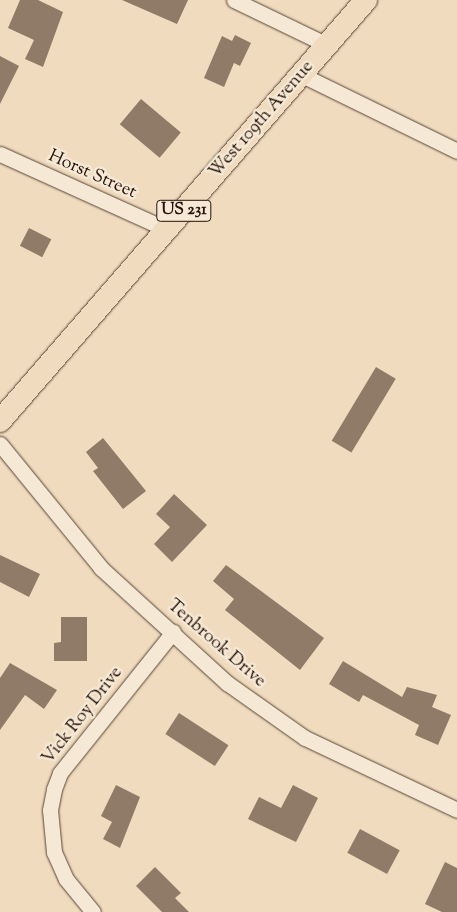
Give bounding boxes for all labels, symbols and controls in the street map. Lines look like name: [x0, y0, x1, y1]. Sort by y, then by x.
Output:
street label: West 109th Avenue: [205, 57, 319, 183]
street label: Horst Street: [44, 146, 140, 204]
road number: US 231: [155, 198, 213, 225]
street label: Tenbrook Drive: [162, 595, 270, 693]
street label: Vick Roy Drive: [38, 663, 128, 769]

